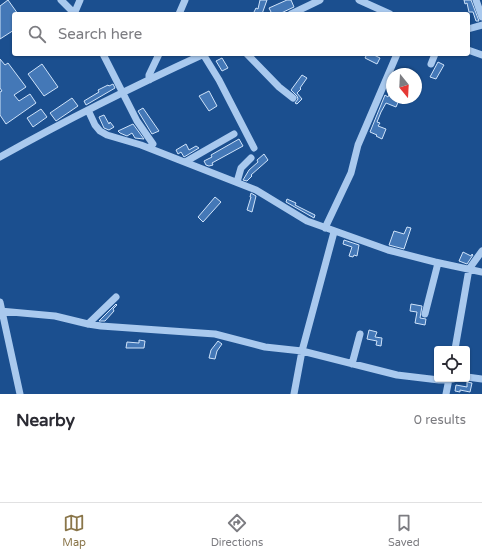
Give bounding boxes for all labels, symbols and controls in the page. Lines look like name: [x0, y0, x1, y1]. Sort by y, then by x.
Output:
search box: [12, 12, 470, 56]
icon: search: [26, 23, 48, 45]
text: Search here: [58, 25, 142, 43]
north arrow: [386, 68, 422, 104]
map controls: [434, 346, 470, 382]
button: locate: [434, 346, 470, 382]
text: Nearby: [16, 410, 75, 431]
text: 0 results: [414, 412, 466, 428]
tab: Map: [62, 512, 86, 549]
tab: Directions: [211, 512, 263, 549]
tab: Saved: [388, 512, 420, 549]

